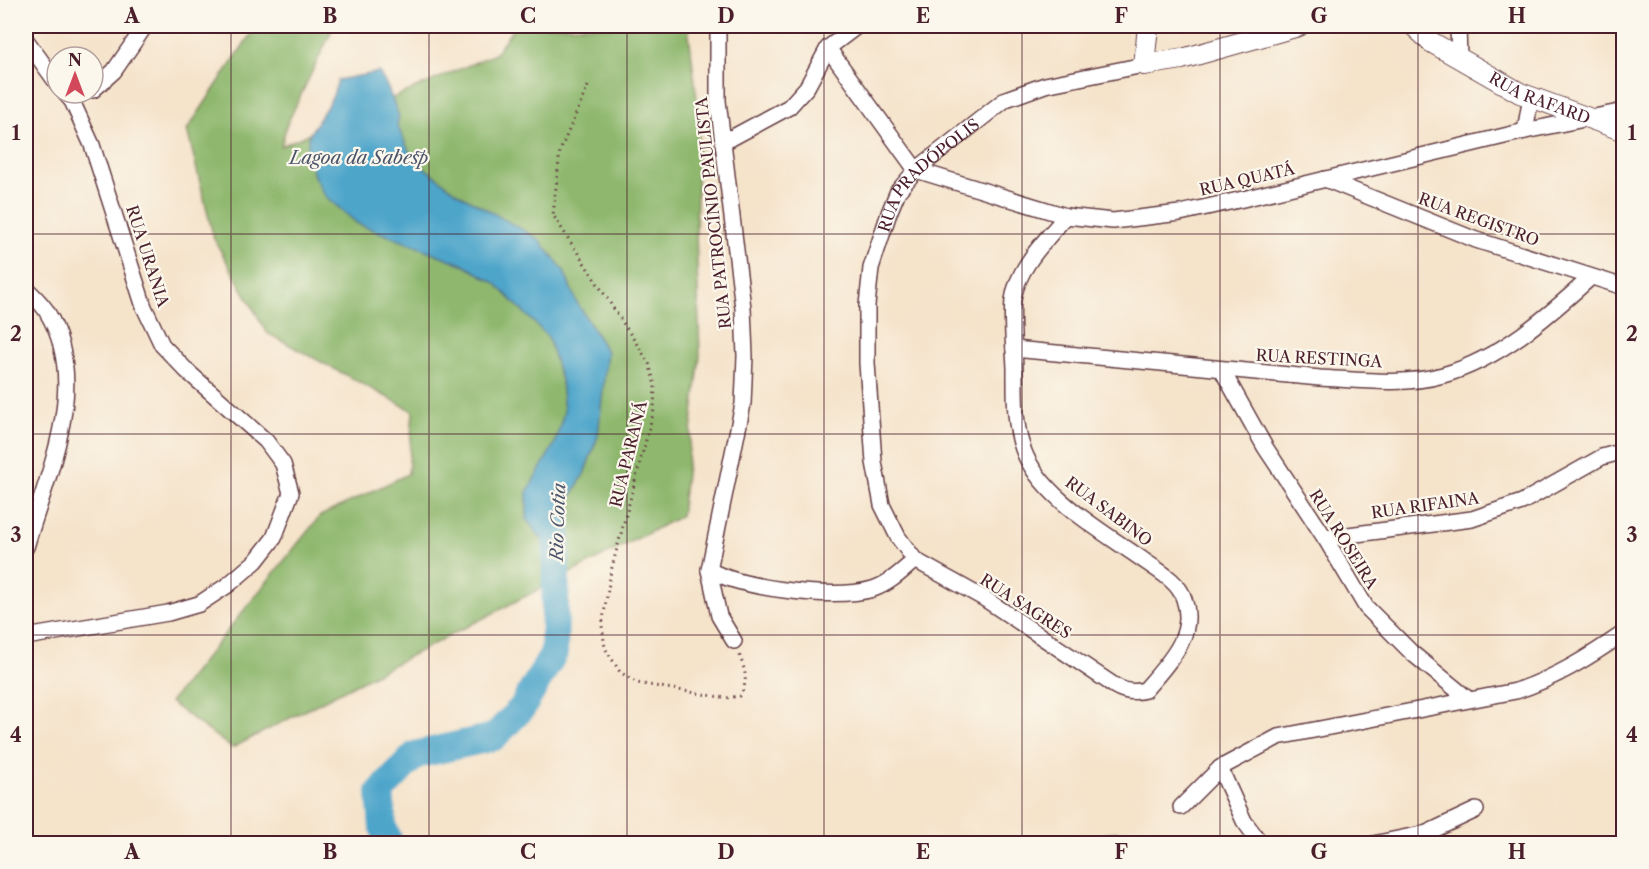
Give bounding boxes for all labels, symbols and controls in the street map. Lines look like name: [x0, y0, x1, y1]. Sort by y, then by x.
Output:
text: A: [123, 4, 140, 28]
text: B: [323, 4, 338, 28]
text: C: [520, 4, 536, 28]
text: D: [717, 4, 735, 28]
text: E: [916, 4, 930, 28]
text: F: [1114, 4, 1128, 28]
text: G: [1311, 4, 1328, 28]
text: H: [1508, 4, 1526, 28]
north arrow: [45, 45, 105, 105]
text: N: [68, 50, 82, 70]
street label: RUA RAFARD: [1485, 67, 1593, 128]
street label: RUA PATROCÍNIO PAULISTA: [691, 95, 735, 330]
street label: RUA PRADÓPOLIS: [873, 114, 983, 235]
text: 1: [12, 121, 21, 145]
text: 1: [1628, 121, 1637, 145]
water label: Lagoa da Sabesp: [288, 147, 428, 169]
street label: RUA QUATÁ: [1197, 158, 1298, 200]
street label: RUA REGISTRO: [1416, 188, 1542, 250]
street label: RUA URANIA: [122, 203, 174, 310]
text: 2: [10, 322, 22, 346]
text: 2: [1626, 322, 1638, 346]
street label: RUA RESTINGA: [1255, 345, 1384, 371]
street label: RUA PARANÁ: [605, 398, 651, 509]
street label: RUA SABINO: [1062, 472, 1156, 550]
water label: Rio Cotia: [546, 482, 570, 563]
street label: RUA ROSEIRA: [1305, 485, 1383, 594]
street label: RUA RIFAINA: [1370, 487, 1481, 522]
text: 3: [10, 523, 22, 547]
text: 3: [1626, 523, 1638, 547]
street label: RUA SAGRES: [977, 569, 1075, 643]
text: 4: [10, 723, 22, 747]
text: 4: [1626, 723, 1638, 747]
text: A: [123, 840, 140, 864]
text: B: [323, 840, 338, 864]
text: C: [520, 840, 536, 864]
text: D: [717, 840, 735, 864]
text: E: [916, 840, 930, 864]
text: F: [1114, 840, 1128, 864]
text: G: [1311, 840, 1328, 864]
text: H: [1508, 840, 1526, 864]

